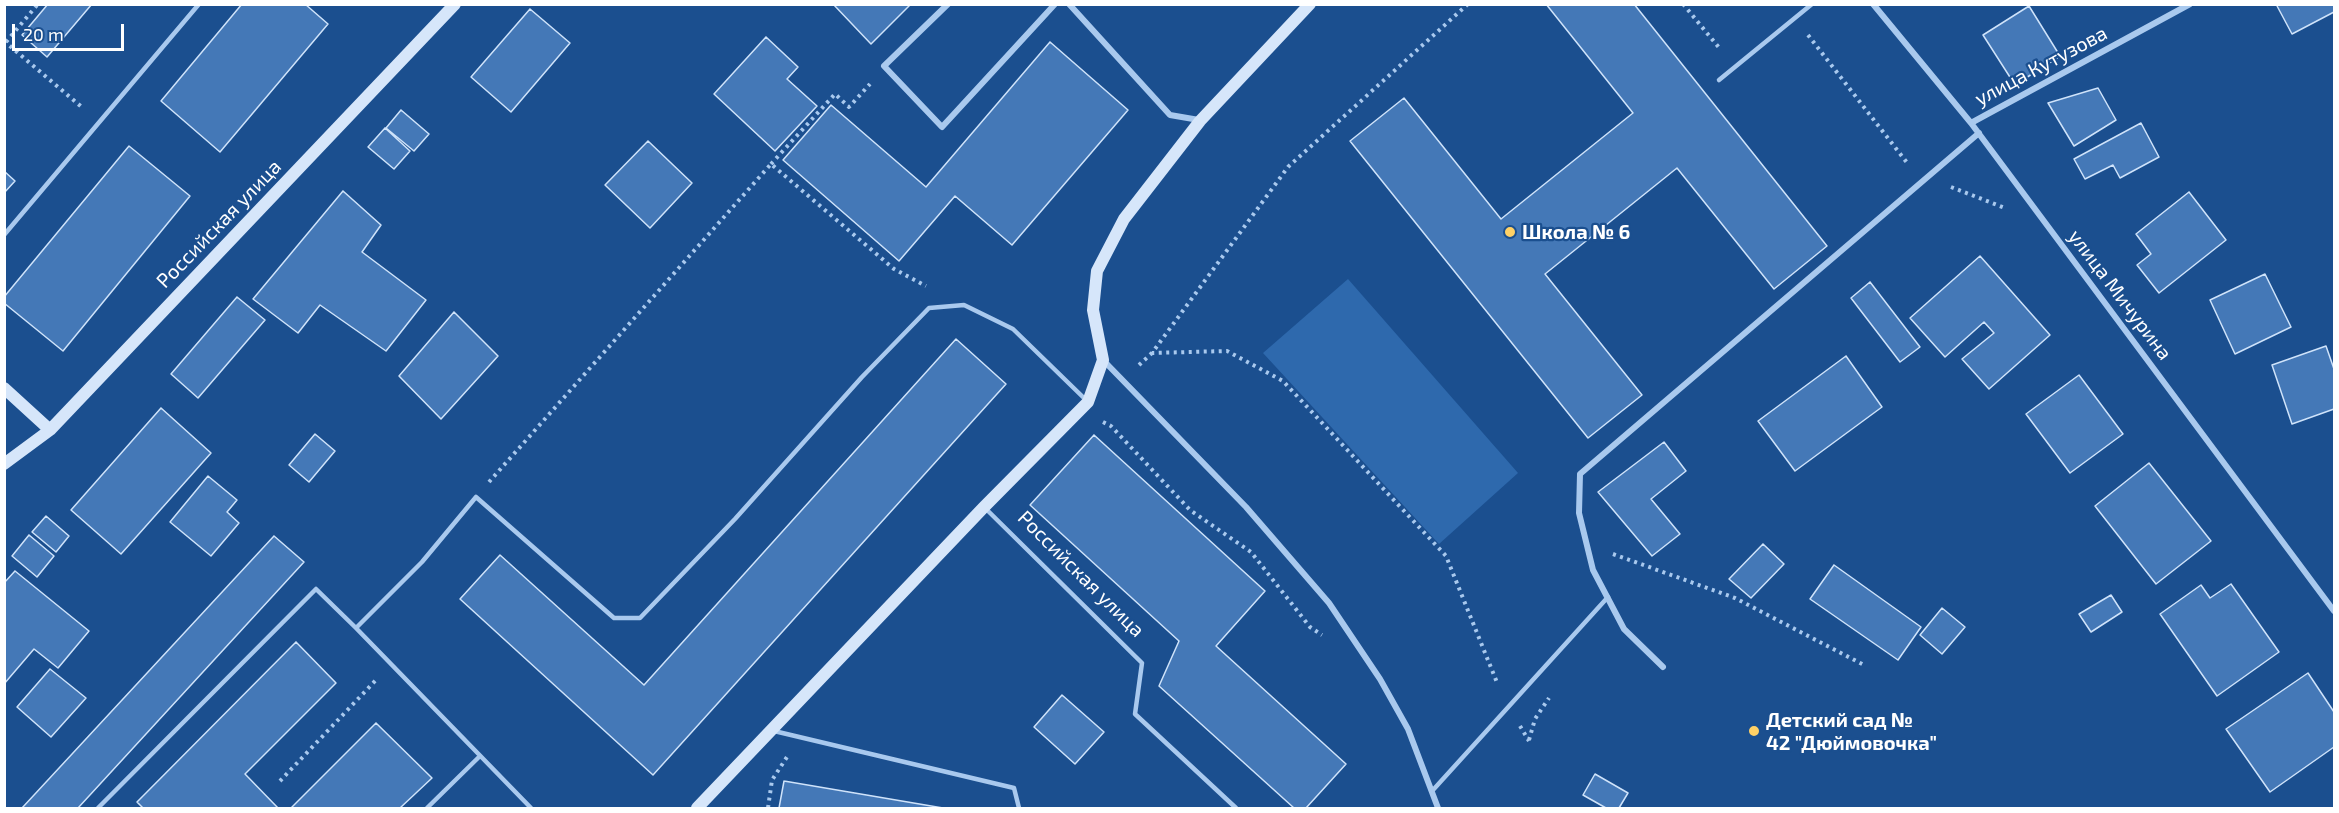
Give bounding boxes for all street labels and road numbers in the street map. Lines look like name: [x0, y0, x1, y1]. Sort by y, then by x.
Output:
street label: улица Кутузова: [1971, 21, 2111, 111]
street label: Российская улица: [152, 155, 286, 293]
street label: улица Мичурина: [2063, 225, 2177, 365]
street label: Российская улица: [1013, 506, 1149, 642]

